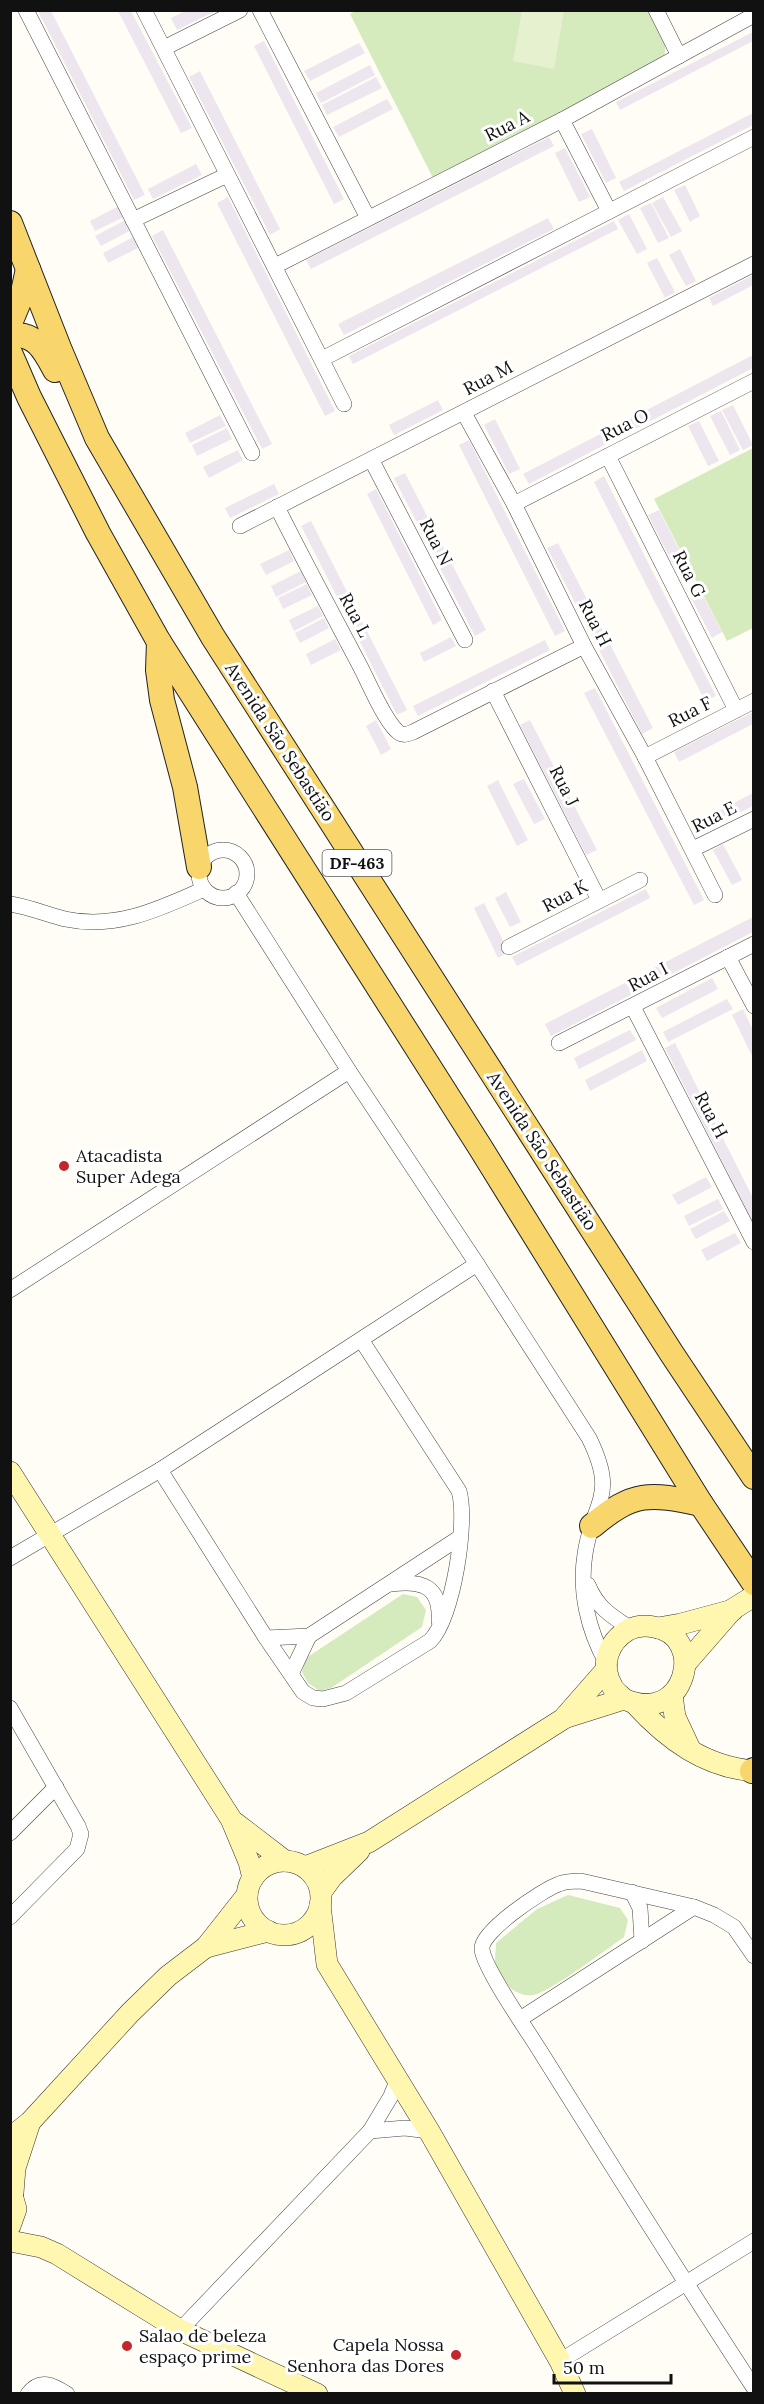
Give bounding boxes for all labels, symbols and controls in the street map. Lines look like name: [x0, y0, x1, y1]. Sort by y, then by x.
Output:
street label: Rua A: [480, 104, 534, 147]
street label: Rua M: [459, 355, 516, 400]
street label: Rua O: [597, 403, 652, 446]
street label: Rua N: [415, 514, 458, 569]
street label: Rua G: [668, 546, 711, 601]
street label: Rua L: [334, 589, 377, 641]
street label: Rua H: [574, 595, 617, 650]
street label: Avenida São Sebastião: [220, 657, 340, 826]
street label: Rua F: [664, 691, 716, 732]
street label: Rua J: [544, 761, 585, 810]
street label: Rua E: [687, 796, 740, 838]
road number: DF-463: [322, 850, 392, 876]
street label: Rua K: [538, 874, 592, 917]
street label: Rua I: [624, 957, 672, 997]
street label: Avenida São Sebastião: [482, 1066, 602, 1235]
street label: Rua H: [690, 1087, 733, 1142]
place label: Atacadista Super Adega: [75, 1144, 181, 1188]
marker: Atacadista Super Adega: [57, 1159, 71, 1173]
place label: Salao de beleza espaço prime: [139, 2324, 267, 2368]
place label: Capela Nossa Senhora das Dores: [287, 2333, 444, 2377]
marker: Salao de beleza espaço prime: [120, 2339, 134, 2353]
scale bar: [554, 2347, 671, 2385]
marker: Capela Nossa Senhora das Dores: [449, 2348, 463, 2362]
text: 50 m: [563, 2356, 605, 2379]

